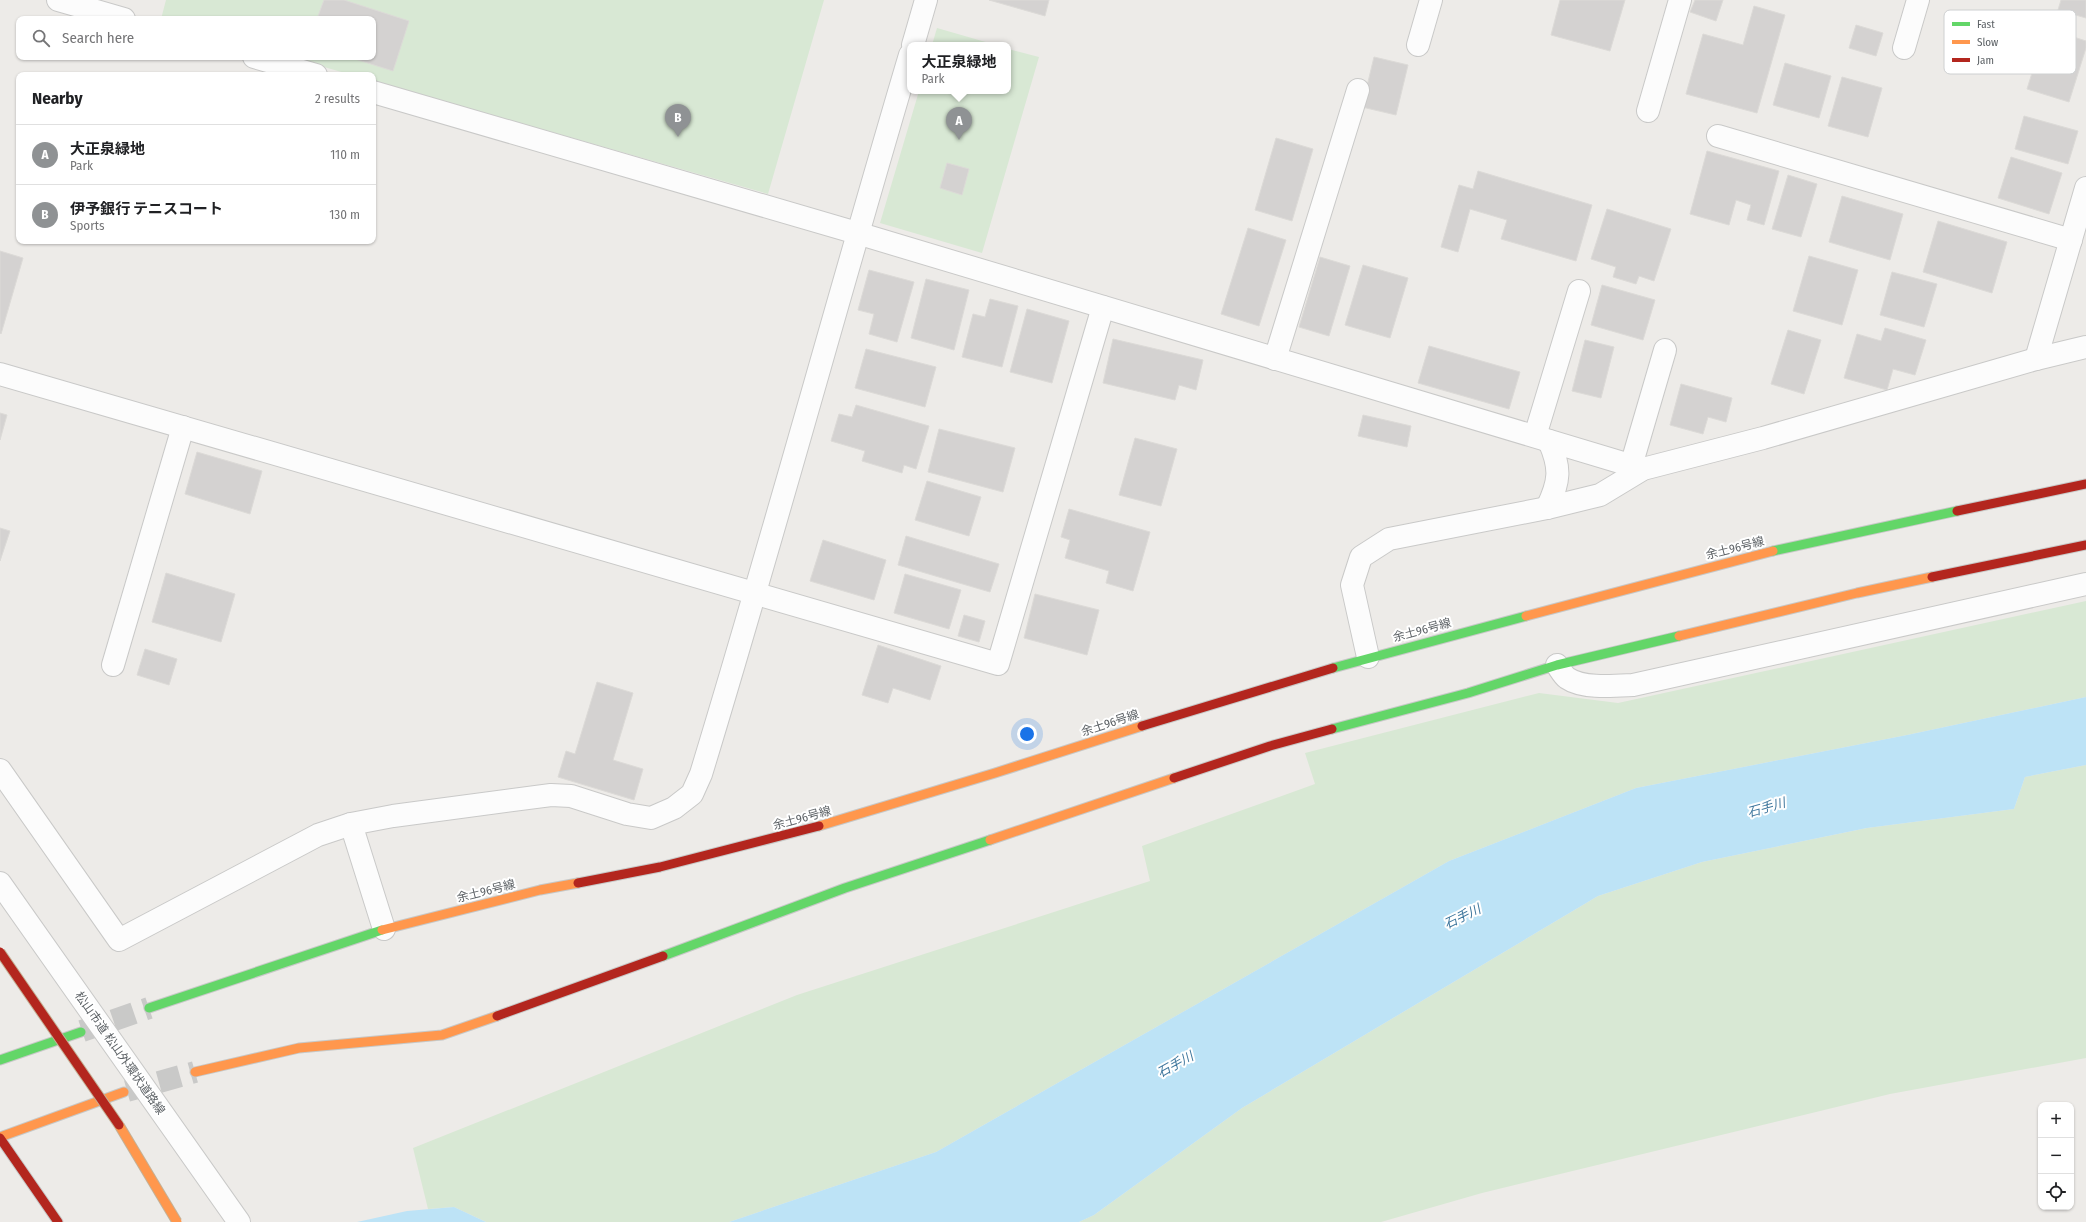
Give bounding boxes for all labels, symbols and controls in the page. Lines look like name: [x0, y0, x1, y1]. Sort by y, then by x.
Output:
legend: [1944, 10, 2076, 74]
search box: [16, 16, 376, 60]
text: Fast: [1977, 18, 1995, 31]
icon: search: [30, 27, 52, 49]
text: Search here: [62, 29, 134, 47]
text: Slow: [1977, 36, 1998, 49]
popup: [907, 42, 1011, 94]
text: 大正泉緑地: [921, 53, 997, 71]
text: Jam: [1977, 54, 1994, 67]
text: Park: [921, 71, 945, 86]
text: Nearby: [32, 88, 83, 109]
text: 2 results: [315, 91, 360, 106]
pin: B: [665, 104, 691, 137]
pin: A: [946, 107, 972, 140]
text: 大正泉緑地: [70, 140, 145, 158]
text: A: [41, 147, 49, 162]
text: 110 m: [330, 147, 360, 162]
text: Park: [70, 158, 93, 173]
text: 伊予銀行 テニスコート: [70, 200, 223, 218]
text: B: [41, 207, 49, 222]
text: 130 m: [329, 207, 360, 222]
text: Sports: [70, 218, 105, 233]
street label: 余土96号線: [1704, 534, 1766, 562]
street label: 余土96号線: [1391, 616, 1453, 644]
street label: 余土96号線: [1079, 707, 1141, 739]
your location: [1017, 724, 1037, 744]
water label: 石手川: [1745, 794, 1789, 820]
street label: 余土96号線: [771, 804, 833, 832]
street label: 余土96号線: [455, 877, 517, 905]
water label: 石手川: [1441, 900, 1485, 932]
street label: 松山市道 松山外環状道路線: [72, 989, 168, 1117]
water label: 石手川: [1155, 1047, 1198, 1080]
map controls: [2038, 1102, 2074, 1210]
button: +: [2038, 1102, 2074, 1138]
button: −: [2038, 1138, 2074, 1174]
button: locate: [2038, 1174, 2074, 1210]

